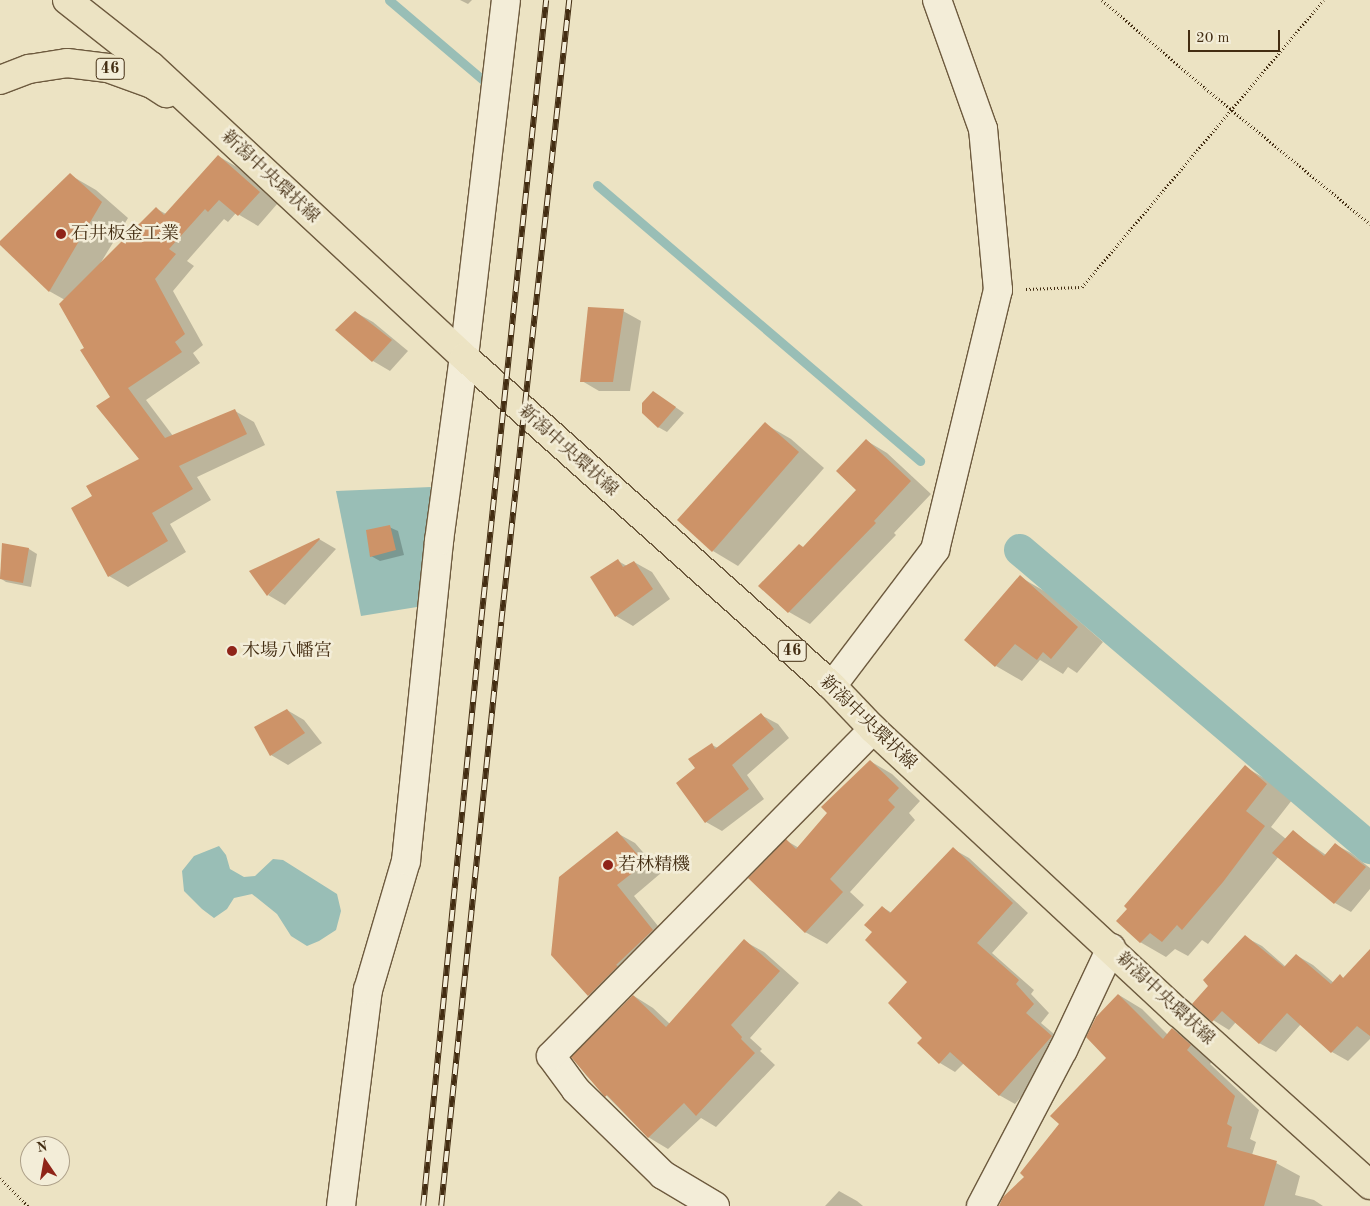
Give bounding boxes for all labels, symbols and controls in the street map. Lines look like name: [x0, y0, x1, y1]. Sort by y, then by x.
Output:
scale bar: [1190, 20, 1282, 52]
text: 20 m: [1196, 31, 1230, 46]
road number: 46: [95, 56, 125, 82]
street label: 新潟中央環状線: [217, 126, 323, 228]
place label: 石井板金工業: [71, 223, 179, 245]
marker: 石井板金工業: [55, 228, 67, 240]
street label: 新潟中央環状線: [514, 401, 622, 501]
road number: 46: [777, 637, 807, 664]
place label: 木場八幡宮: [242, 640, 332, 662]
marker: 木場八幡宮: [226, 645, 238, 657]
street label: 新潟中央環状線: [815, 671, 921, 775]
place label: 若林精機: [618, 854, 690, 876]
marker: 若林精機: [602, 859, 614, 871]
street label: 新潟中央環状線: [1112, 948, 1218, 1050]
north arrow: [20, 1136, 70, 1186]
text: N: [35, 1139, 49, 1155]

